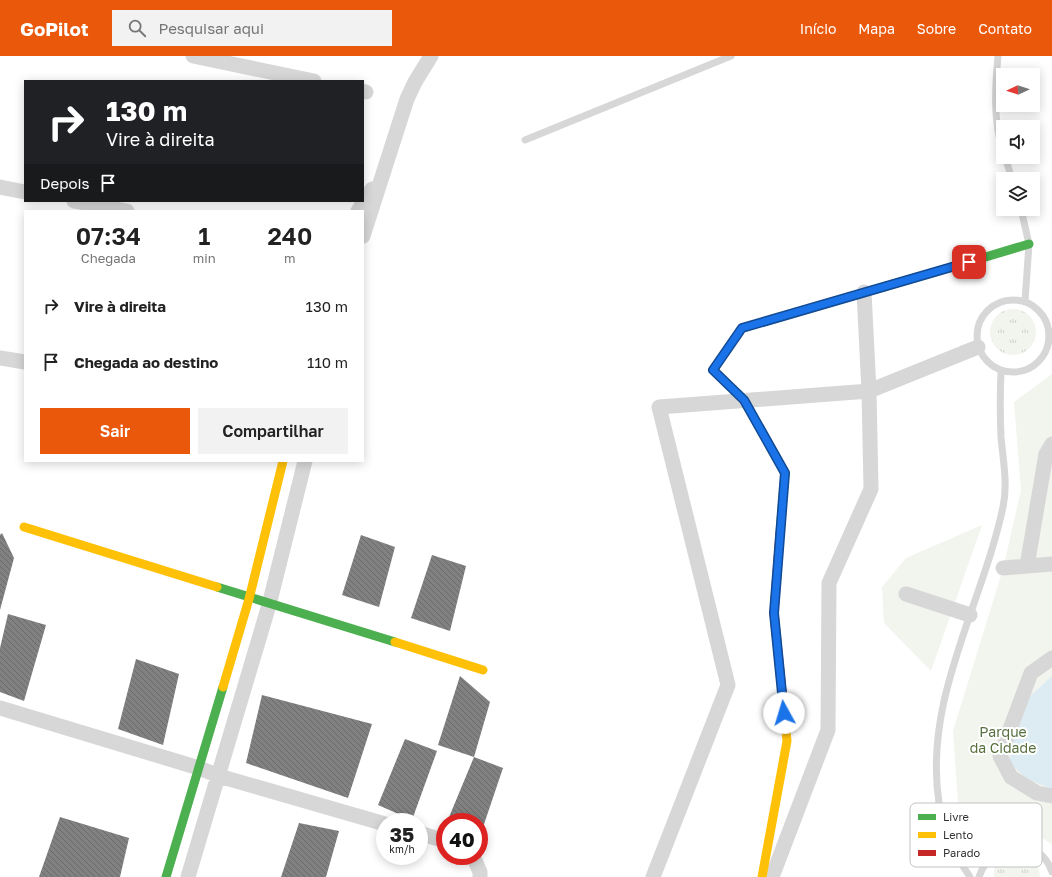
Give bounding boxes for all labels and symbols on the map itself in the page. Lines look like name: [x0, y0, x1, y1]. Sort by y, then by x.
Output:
north arrow: [996, 68, 1040, 112]
pin: [952, 245, 986, 279]
position arrow: [763, 692, 805, 734]
park label: Parque da Cidade: [970, 723, 1036, 756]
legend: [910, 803, 1042, 867]
text: Livre: [943, 810, 969, 823]
speed limit sign: 40: [436, 813, 488, 865]
text: Lento: [943, 828, 974, 841]
text: Parado: [943, 846, 980, 859]

